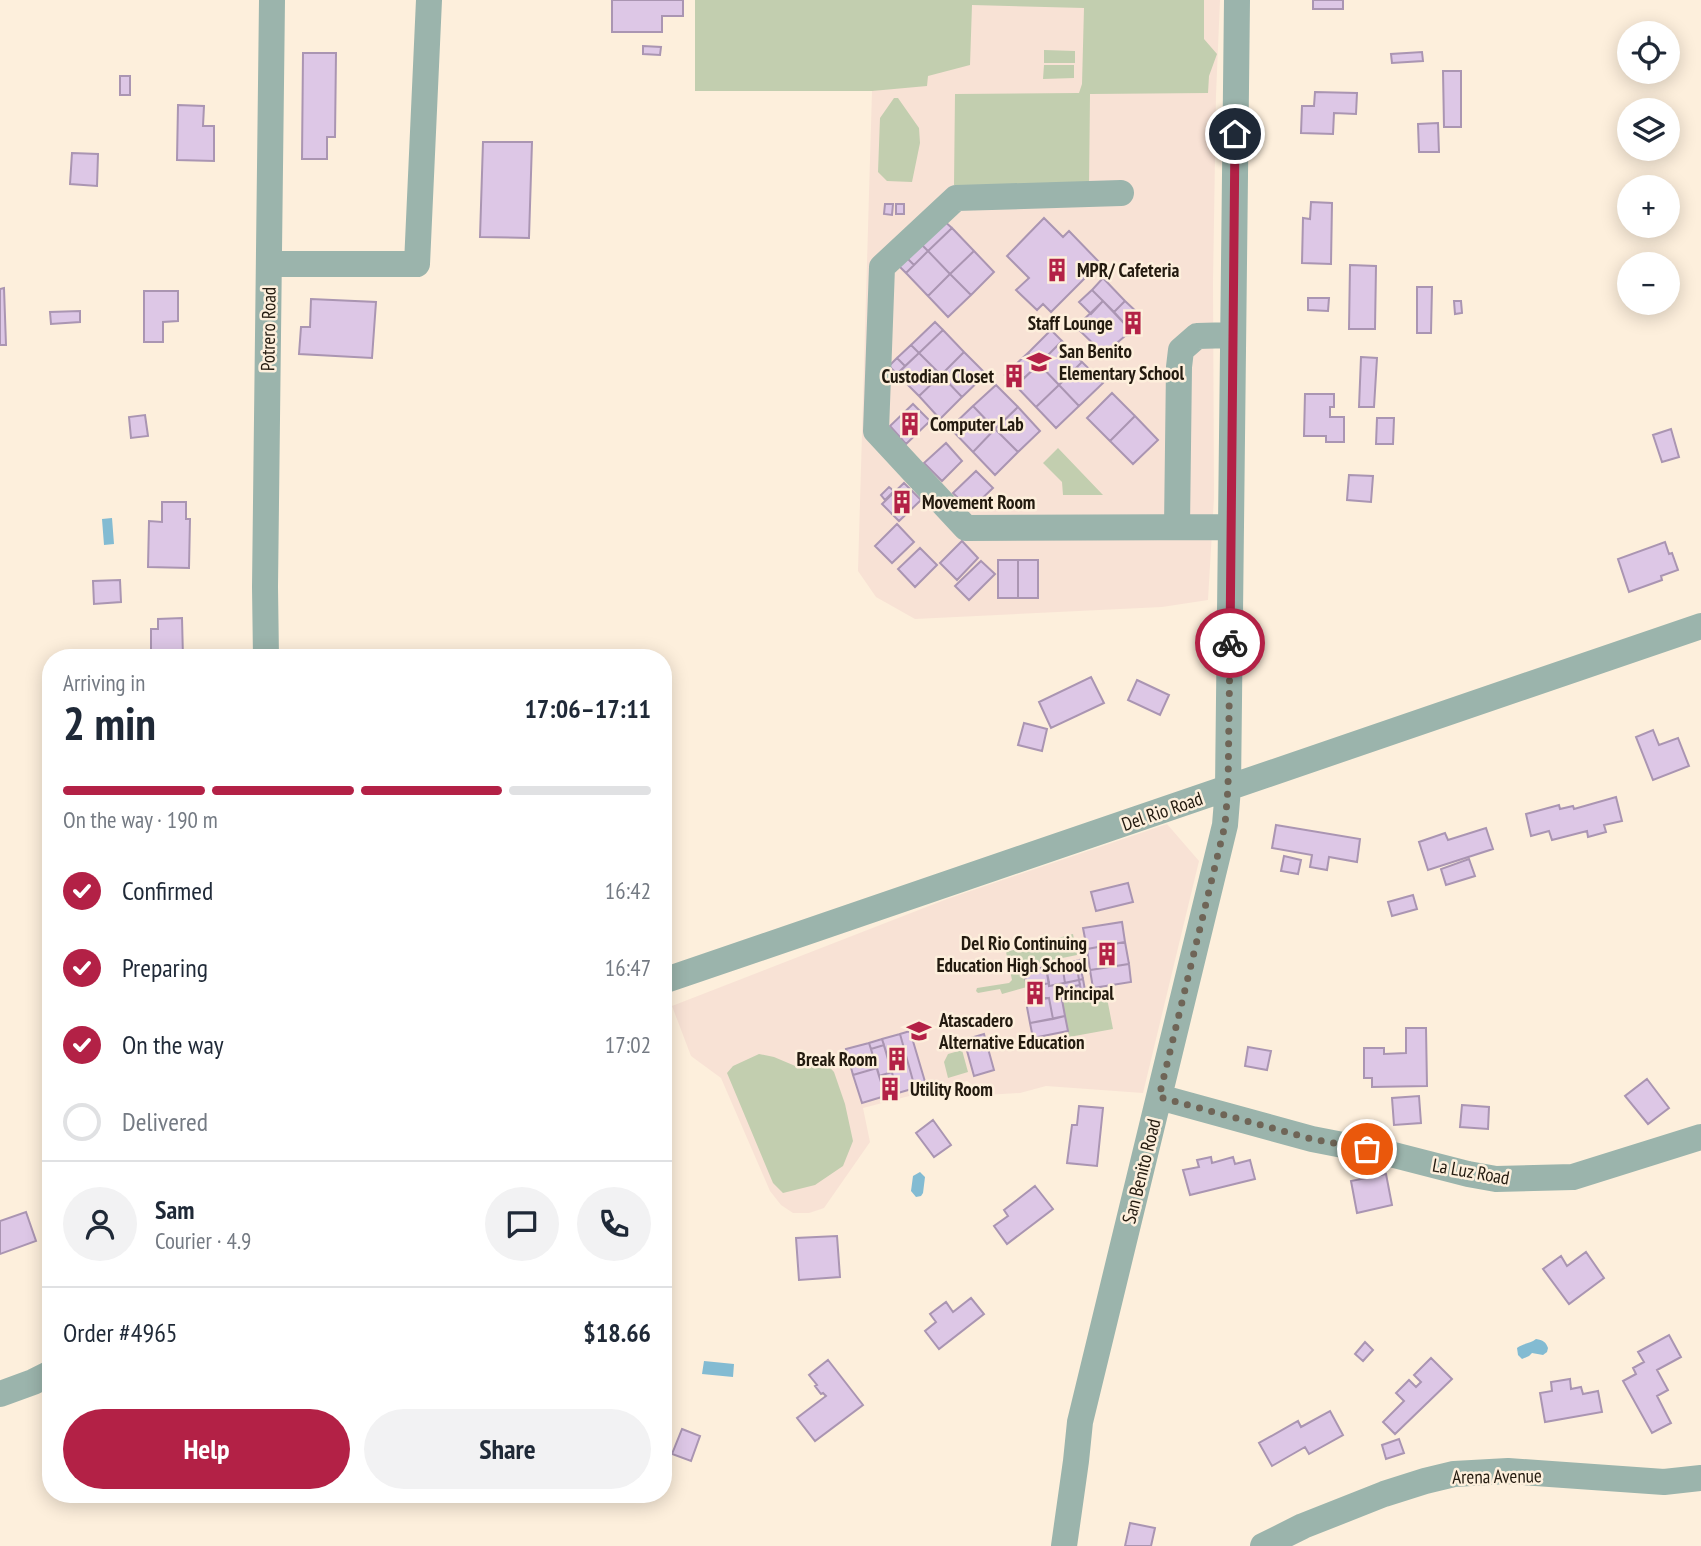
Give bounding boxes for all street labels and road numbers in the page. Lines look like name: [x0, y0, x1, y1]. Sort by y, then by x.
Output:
street label: Potrero Road: [255, 287, 281, 371]
street label: Del Rio Road: [1118, 786, 1206, 836]
street label: San Benito Road: [1116, 1116, 1166, 1226]
street label: La Luz Road: [1431, 1152, 1511, 1190]
street label: Arena Avenue: [1452, 1463, 1542, 1489]

